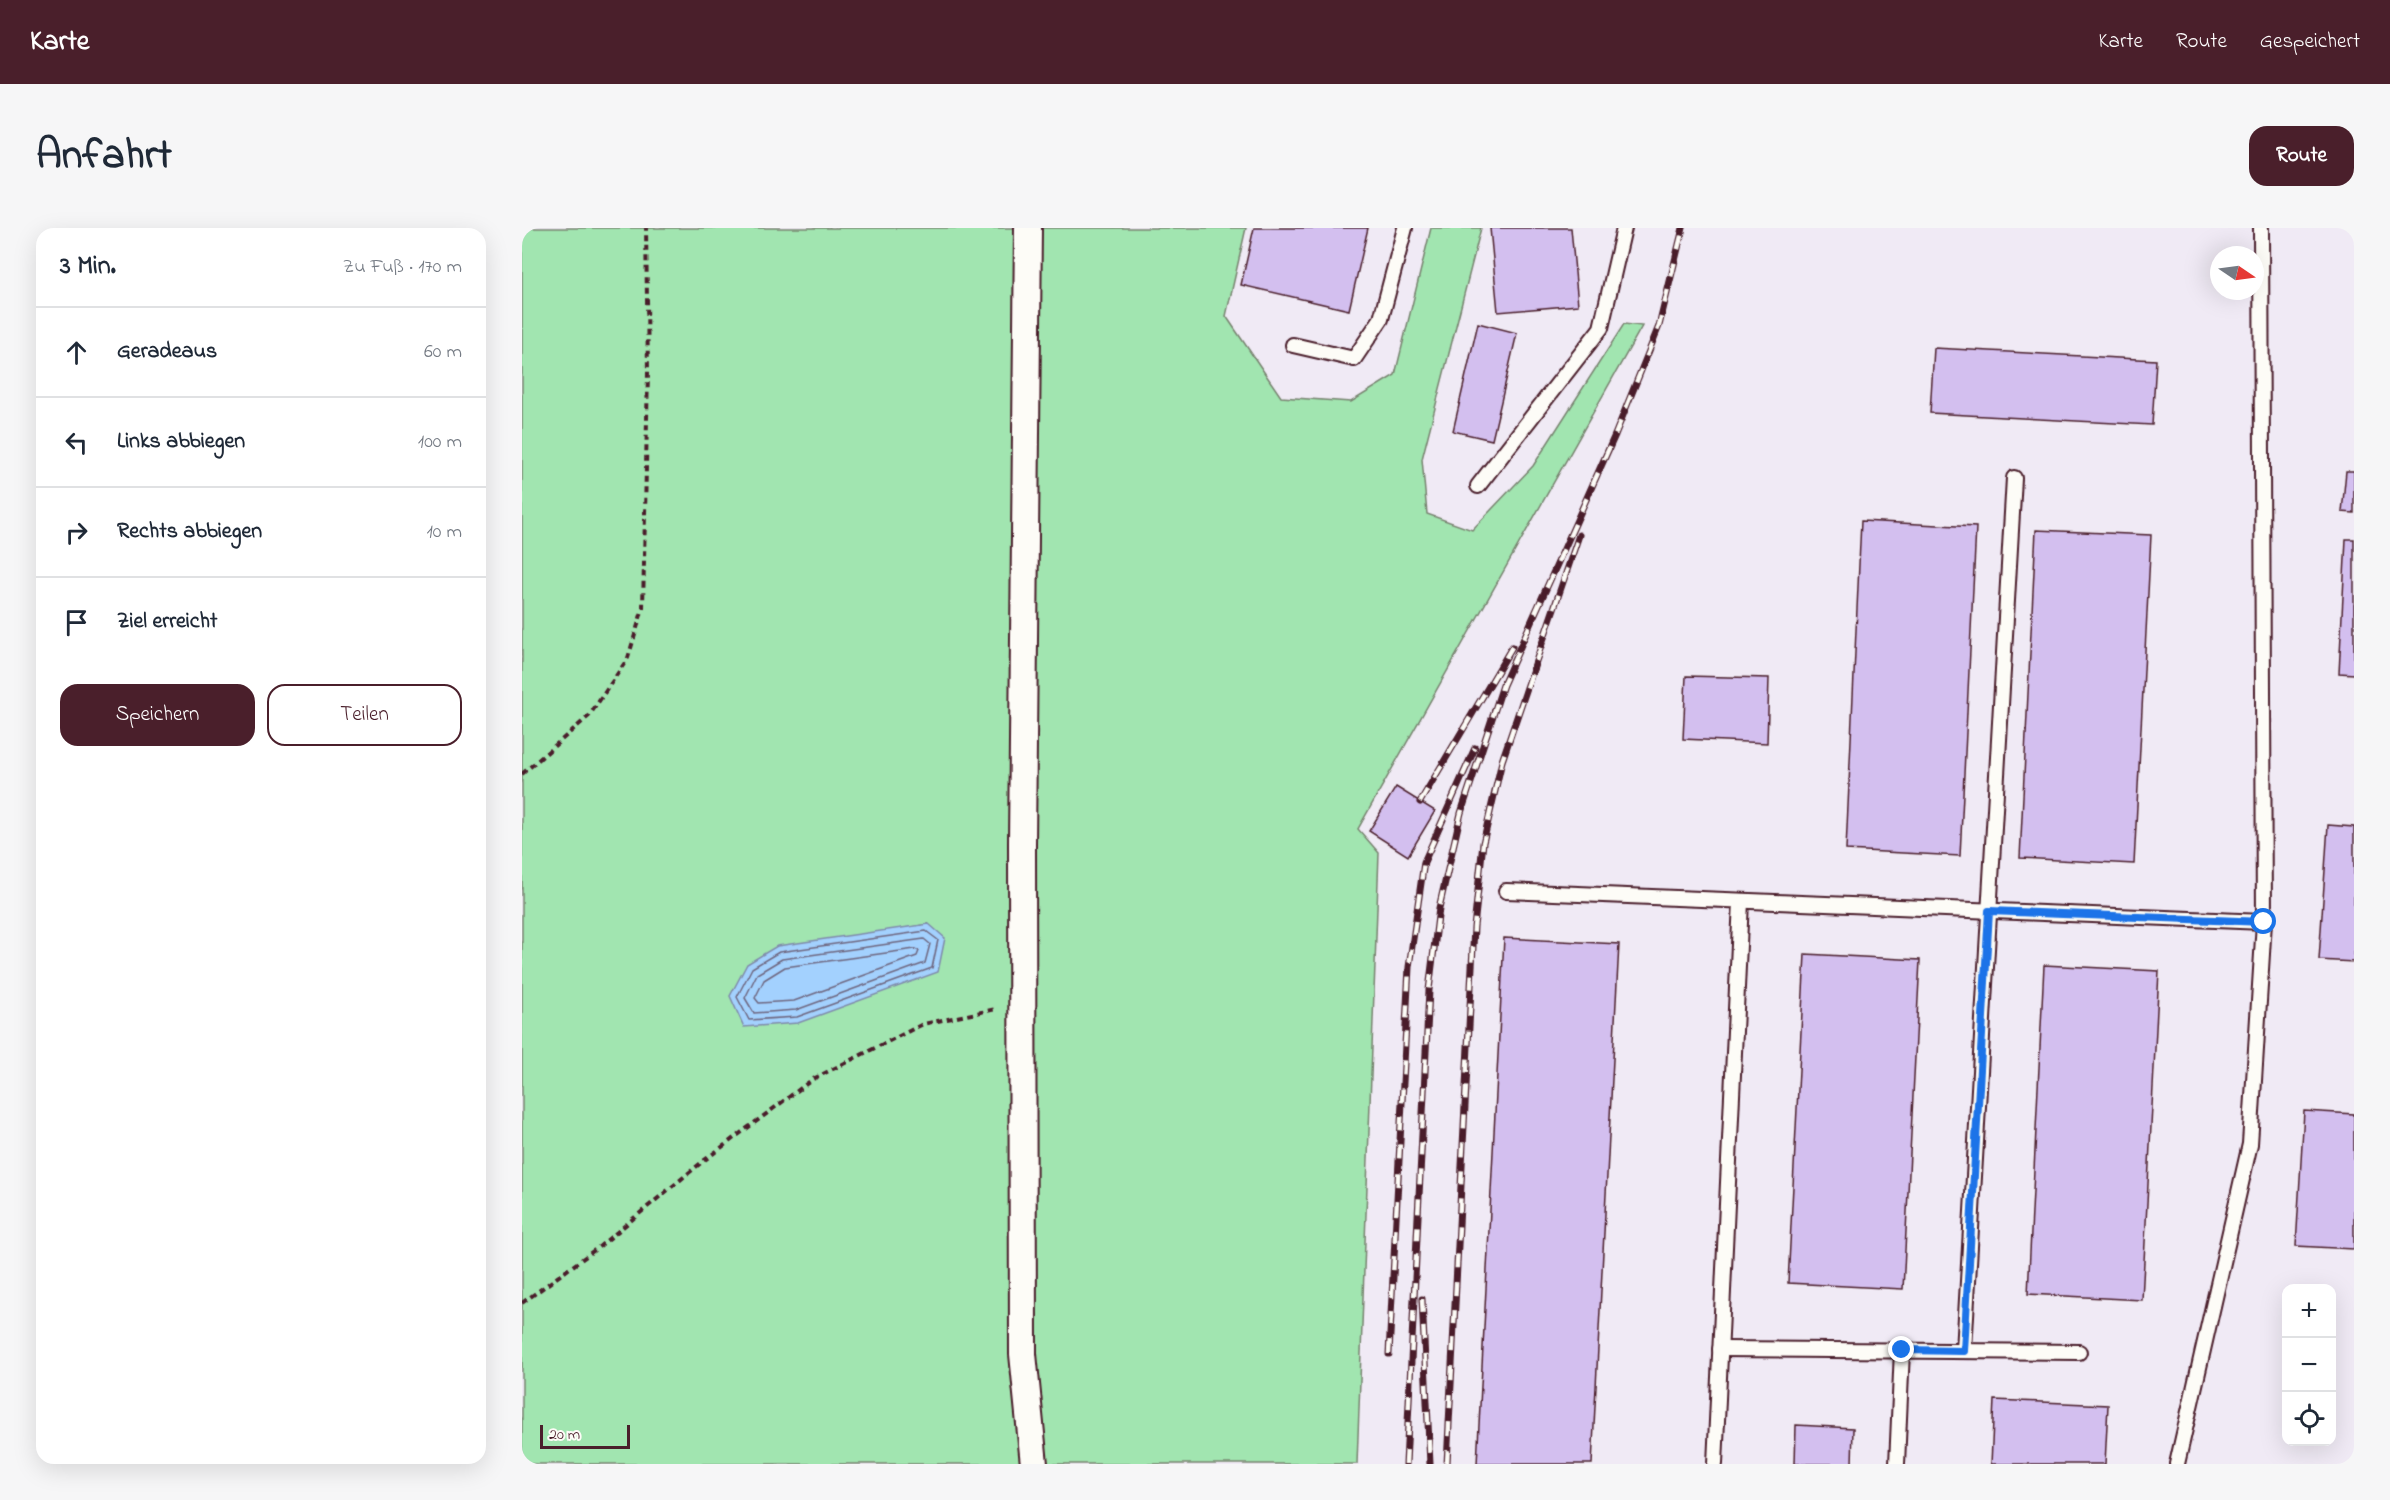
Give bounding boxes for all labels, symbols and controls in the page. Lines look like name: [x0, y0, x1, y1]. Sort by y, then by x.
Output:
text: Karte: [30, 22, 89, 63]
text: Karte: [2098, 27, 2143, 57]
text: Route: [2176, 27, 2227, 57]
text: Gespeichert: [2260, 27, 2360, 57]
text: Anfahrt: [36, 126, 172, 187]
button: Route: [2249, 126, 2354, 186]
north arrow: [2210, 246, 2264, 300]
text: 3 Min.: [60, 248, 116, 286]
text: Zu Fuß · 170 m: [343, 253, 462, 282]
icon: ahead: [60, 336, 93, 369]
text: Geradeaus: [117, 336, 217, 368]
text: 60 m: [424, 338, 462, 367]
icon: left: [60, 426, 93, 459]
text: Links abbiegen: [117, 426, 245, 458]
text: 100 m: [418, 428, 462, 457]
icon: right: [60, 516, 93, 549]
text: Rechts abbiegen: [117, 516, 262, 548]
text: 10 m: [426, 518, 462, 547]
icon: arrive: [60, 606, 93, 639]
text: Ziel erreicht: [117, 606, 217, 638]
button: Speichern: [60, 684, 255, 746]
button: Teilen: [267, 684, 462, 746]
route start: [2250, 908, 2276, 934]
map controls: [2282, 1284, 2336, 1446]
button: +: [2282, 1284, 2336, 1338]
route end: [1888, 1336, 1914, 1362]
button: −: [2282, 1338, 2336, 1392]
button: locate: [2282, 1392, 2336, 1446]
scale bar: [540, 1422, 630, 1450]
text: 20 m: [549, 1423, 580, 1447]

